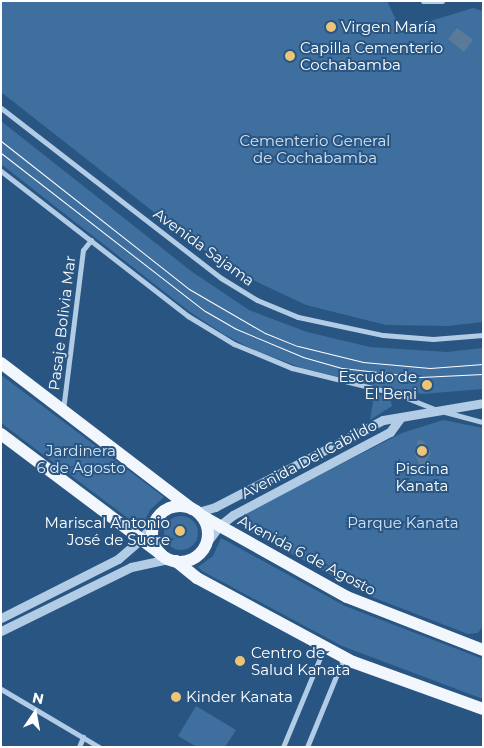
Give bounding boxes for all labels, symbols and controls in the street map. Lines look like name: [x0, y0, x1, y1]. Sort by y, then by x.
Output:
place label: Virgen María: [341, 18, 436, 36]
marker: Virgen María: [325, 21, 337, 33]
place label: Capilla Cementerio Cochabamba: [300, 38, 443, 73]
marker: Capilla Cementerio Cochabamba: [284, 50, 296, 62]
park label: Cementerio General de Cochabamba: [240, 131, 390, 166]
street label: Avenida Sajama: [150, 204, 258, 290]
street label: Pasaje Bolivia Mar: [45, 255, 79, 391]
place label: Escudo de El Beni: [339, 367, 417, 402]
marker: Escudo de El Beni: [421, 379, 433, 391]
street label: Avenida Del Cabildo: [238, 416, 380, 502]
park label: Jardinera 6 de Agosto: [36, 441, 126, 476]
marker: Piscina Kanata: [416, 445, 428, 457]
place label: Piscina Kanata: [395, 459, 449, 494]
street label: Avenida 6 de Agosto: [235, 511, 379, 599]
place label: Mariscal Antonio José de Sucre: [45, 513, 170, 548]
park label: Parque Kanata: [347, 514, 459, 532]
marker: Mariscal Antonio José de Sucre: [174, 525, 186, 537]
place label: Centro de Salud Kanata: [251, 643, 350, 678]
marker: Centro de Salud Kanata: [233, 654, 247, 668]
north arrow: [10, 688, 60, 738]
text: N: [31, 688, 46, 708]
place label: Kinder Kanata: [186, 688, 293, 706]
marker: Kinder Kanata: [170, 691, 182, 703]

